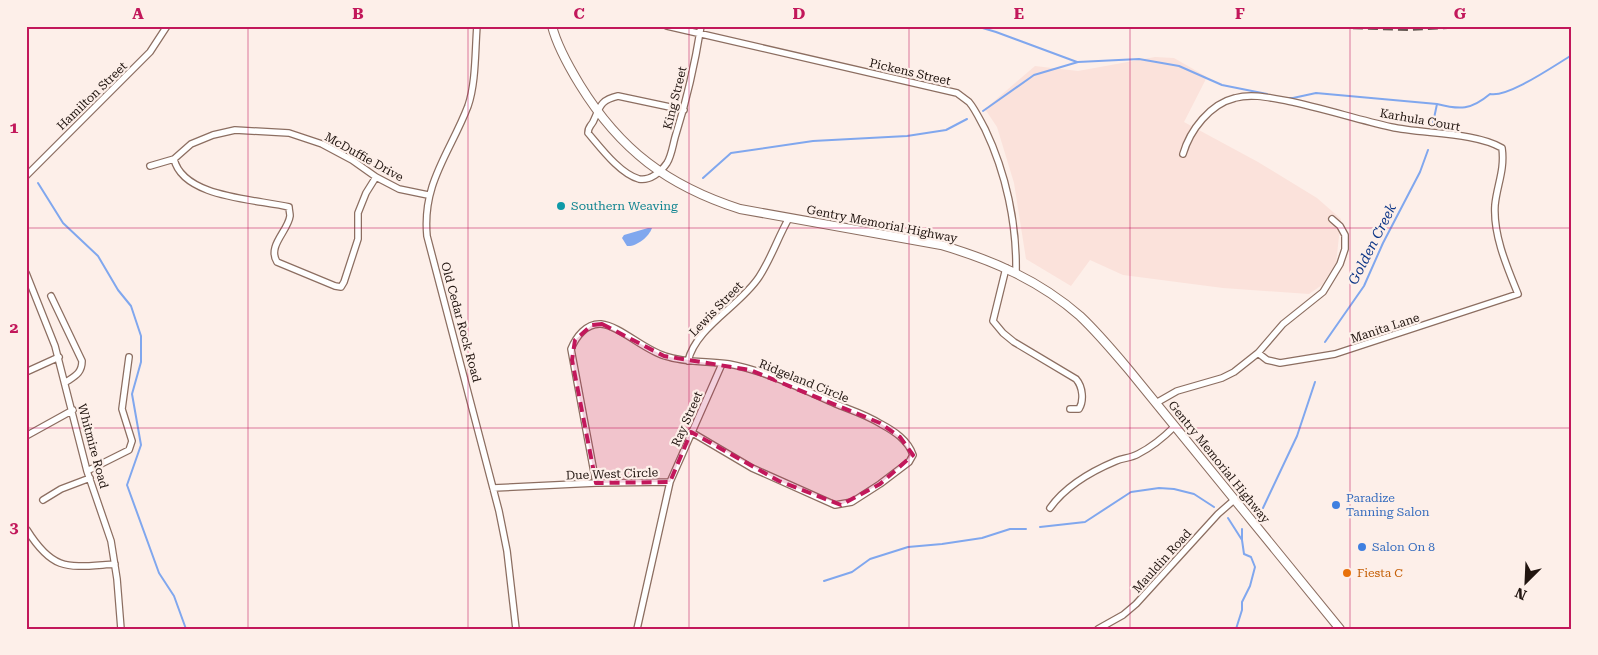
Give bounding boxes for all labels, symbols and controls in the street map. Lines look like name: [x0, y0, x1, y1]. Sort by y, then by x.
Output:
text: A: [132, 4, 144, 23]
text: B: [352, 4, 364, 23]
text: C: [573, 4, 585, 23]
text: D: [793, 4, 806, 23]
text: E: [1014, 4, 1024, 23]
text: F: [1235, 4, 1245, 23]
text: G: [1454, 4, 1467, 23]
street label: Pickens Street: [868, 56, 953, 88]
street label: Hamilton Street: [54, 59, 130, 133]
street label: King Street: [660, 64, 690, 131]
street label: Karhula Court: [1379, 106, 1462, 134]
text: 1: [10, 118, 19, 137]
street label: McDuffie Drive: [322, 130, 406, 185]
place label: Southern Weaving: [571, 199, 678, 213]
marker: Southern Weaving: [555, 200, 567, 212]
water label: Golden Creek: [1345, 201, 1399, 287]
street label: Gentry Memorial Highway: [805, 203, 959, 246]
street label: Old Cedar Rock Road: [438, 260, 484, 384]
street label: Lewis Street: [686, 278, 746, 339]
street label: Manita Lane: [1349, 310, 1422, 346]
text: 2: [10, 318, 19, 337]
street label: Ridgeland Circle: [757, 357, 851, 406]
street label: Ray Street: [669, 389, 706, 449]
street label: Gentry Memorial Highway: [1165, 398, 1273, 527]
street label: Whitmire Road: [75, 402, 111, 490]
street label: Due West Circle: [566, 465, 659, 483]
place label: Paradize Tanning Salon: [1346, 491, 1430, 519]
marker: Paradize Tanning Salon: [1330, 499, 1342, 511]
text: 3: [10, 518, 19, 537]
street label: Mauldin Road: [1130, 526, 1194, 596]
place label: Salon On 8: [1372, 540, 1435, 554]
marker: Salon On 8: [1356, 541, 1368, 553]
north arrow: [1500, 558, 1550, 608]
place label: Fiesta C: [1357, 566, 1403, 580]
marker: Fiesta C: [1341, 567, 1353, 579]
text: N: [1512, 584, 1529, 603]

